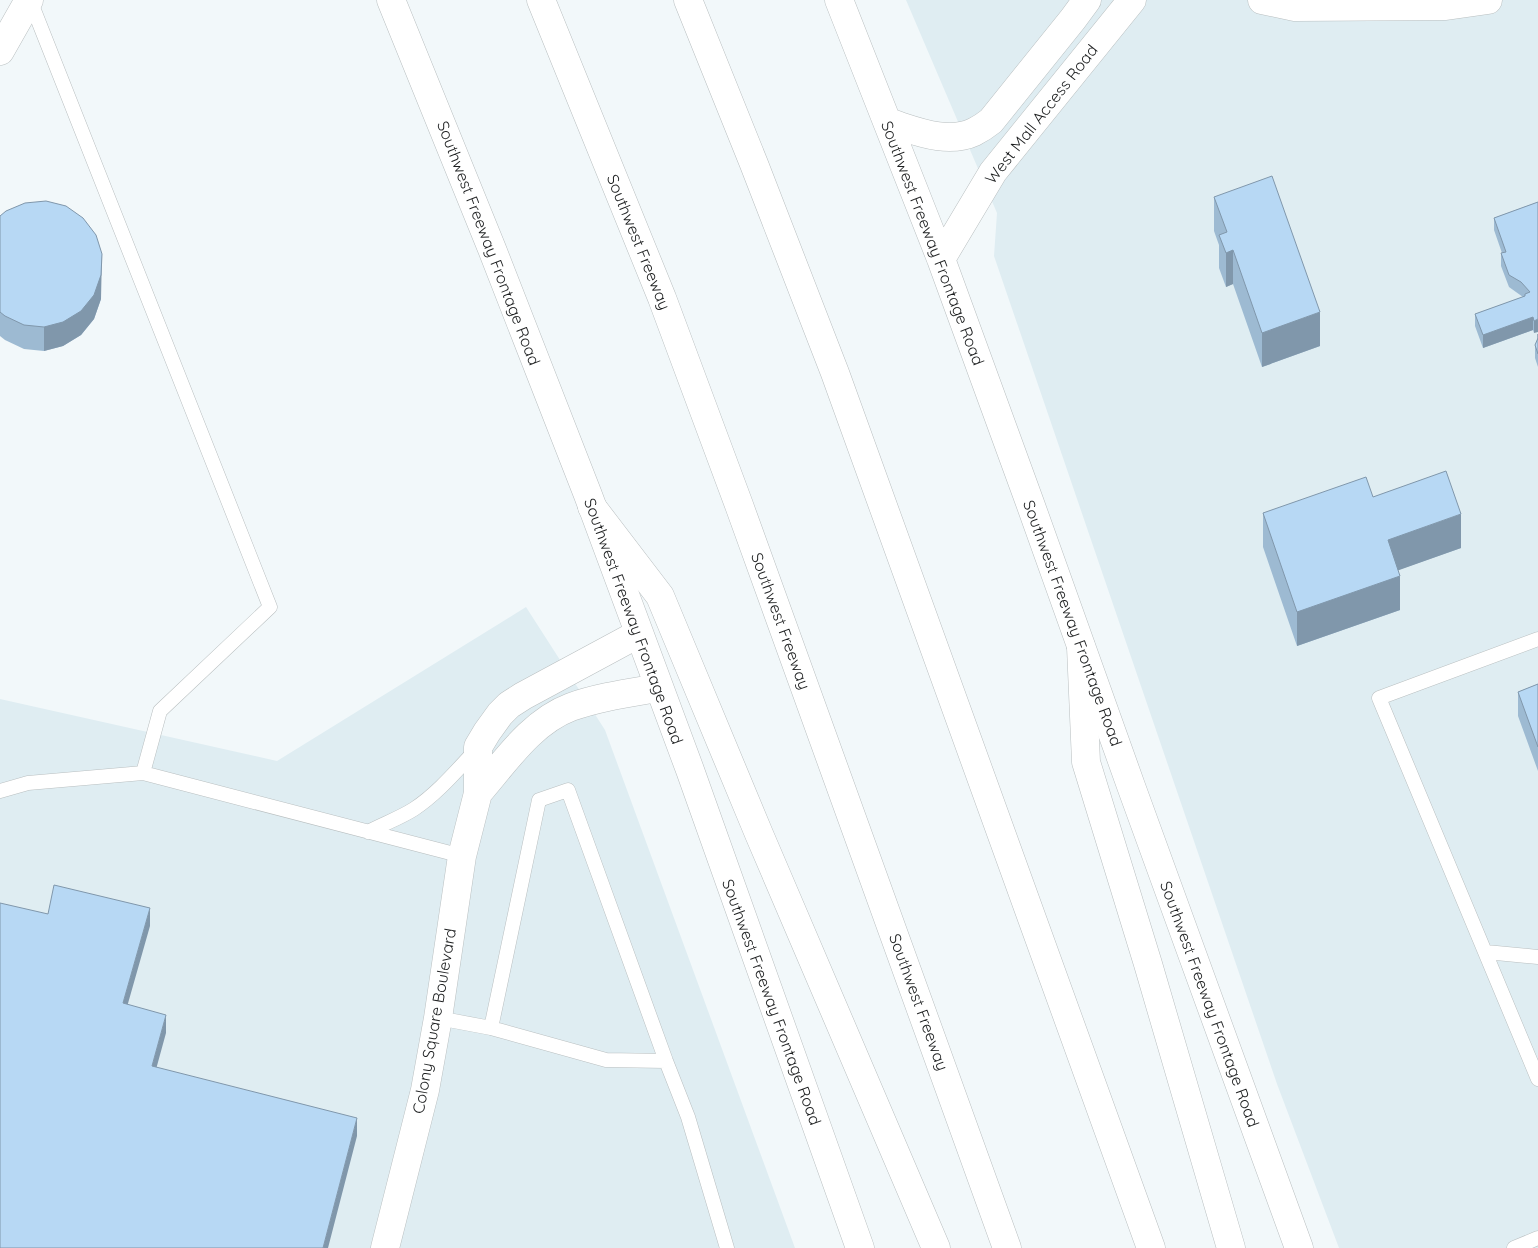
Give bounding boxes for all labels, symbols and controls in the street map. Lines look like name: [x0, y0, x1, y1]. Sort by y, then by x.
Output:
street label: West Mall Access Road: [980, 40, 1102, 188]
street label: Southwest Freeway Frontage Road: [433, 118, 545, 368]
street label: Southwest Freeway Frontage Road: [877, 118, 989, 368]
street label: Southwest Freeway: [603, 171, 675, 313]
street label: Southwest Freeway Frontage Road: [580, 495, 688, 747]
street label: Southwest Freeway Frontage Road: [1019, 497, 1127, 749]
street label: Southwest Freeway: [747, 550, 815, 692]
street label: Southwest Freeway Frontage Road: [718, 876, 826, 1128]
street label: Southwest Freeway Frontage Road: [1156, 878, 1264, 1130]
street label: Colony Square Boulevard: [408, 927, 460, 1115]
street label: Southwest Freeway: [885, 931, 953, 1073]

